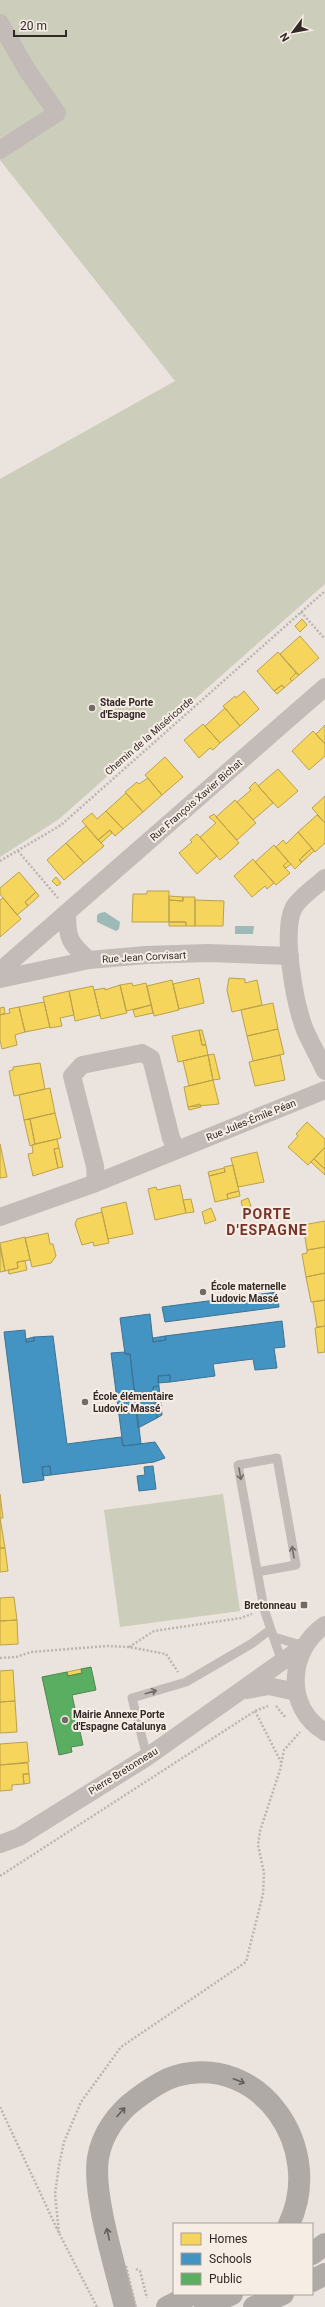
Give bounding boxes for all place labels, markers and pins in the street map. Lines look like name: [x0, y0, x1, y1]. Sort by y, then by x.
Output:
place label: Stade Porte d'Espagne: [100, 697, 154, 720]
marker: Stade Porte d'Espagne: [87, 703, 97, 713]
place label: École maternelle Ludovic Massé: [211, 1280, 287, 1304]
marker: École maternelle Ludovic Massé: [198, 1287, 208, 1297]
place label: École élémentaire Ludovic Massé: [93, 1390, 174, 1414]
marker: École élémentaire Ludovic Massé: [80, 1397, 90, 1407]
place label: Bretonneau: [244, 1600, 296, 1611]
marker: Bretonneau: [299, 1600, 309, 1610]
place label: Mairie Annexe Porte d'Espagne Catalunya: [73, 1709, 167, 1732]
marker: Mairie Annexe Porte d'Espagne Catalunya: [60, 1715, 70, 1725]

